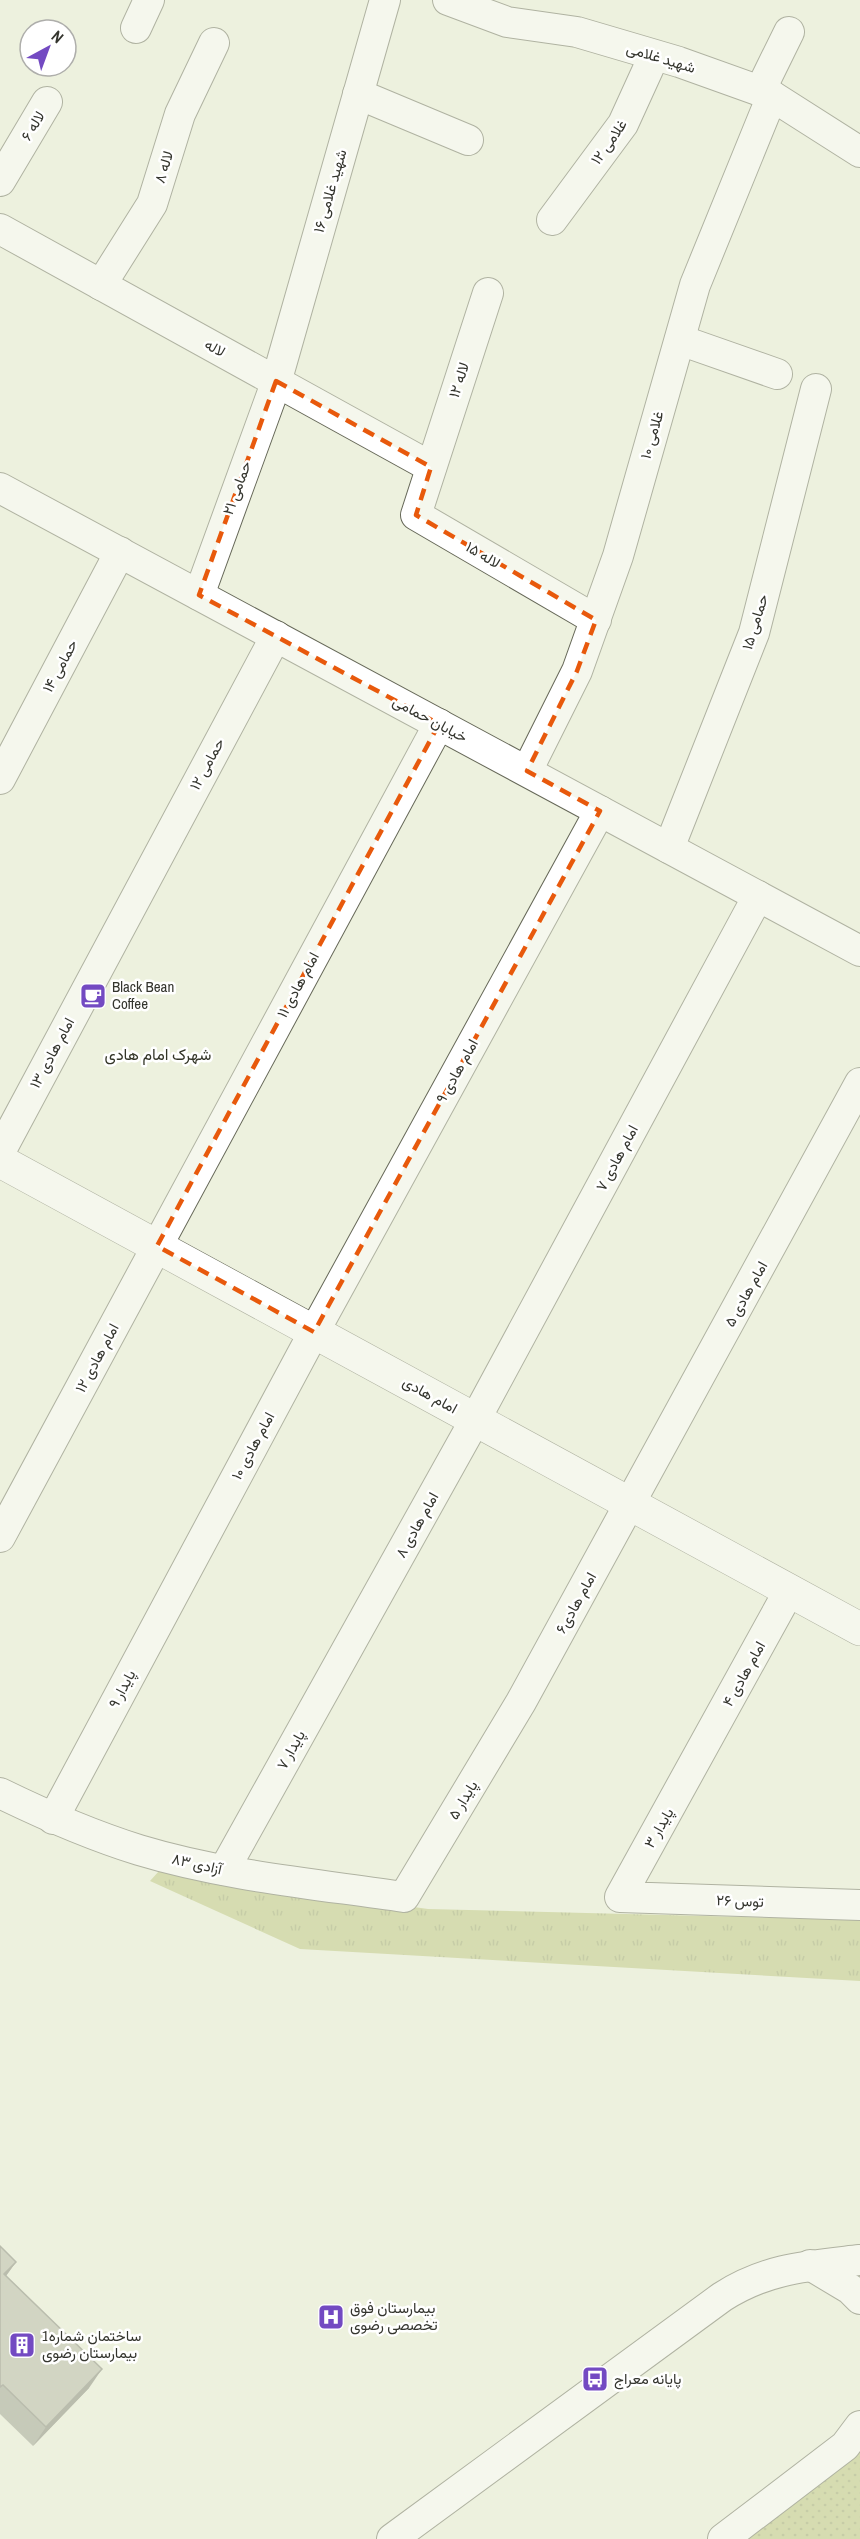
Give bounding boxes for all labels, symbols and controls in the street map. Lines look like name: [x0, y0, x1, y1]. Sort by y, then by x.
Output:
north arrow: [18, 18, 78, 78]
text: N: [47, 25, 69, 48]
street label: شهید غلامی: [624, 37, 698, 78]
street label: لاله ۶: [15, 107, 50, 145]
street label: غلامی ۱۲: [586, 115, 632, 168]
street label: شهید غلامی ۱۶: [308, 146, 352, 235]
street label: لاله ۸: [149, 148, 178, 186]
street label: لاله: [201, 333, 229, 362]
street label: لاله ۱۲: [443, 359, 474, 400]
street label: غلامی ۱۰: [635, 408, 668, 461]
street label: حمامی ۲۱: [217, 458, 256, 518]
street label: لاله ۱۵: [462, 536, 505, 573]
street label: حمامی ۱۵: [736, 591, 773, 652]
street label: حمامی ۱۴: [37, 636, 82, 696]
street label: خیابان حمامی: [389, 690, 471, 747]
street label: حمامی ۱۲: [184, 734, 229, 794]
street label: امام هادی ۱۱: [271, 948, 324, 1021]
place label: Black Bean Coffee: [112, 976, 174, 1014]
cafe icon: Black Bean Coffee: [78, 981, 108, 1011]
street label: امام هادی ۱۳: [24, 1014, 79, 1092]
street label: امام هادی ۹: [430, 1035, 483, 1107]
district label: شهرک امام هادی: [105, 1043, 211, 1065]
street label: امام هادی ۷: [590, 1121, 643, 1195]
street label: امام هادی ۵: [719, 1257, 772, 1330]
street label: امام هادی ۱۲: [70, 1320, 124, 1396]
street label: امام هادی: [399, 1371, 462, 1418]
street label: امام هادی ۱۰: [226, 1408, 279, 1483]
street label: امام هادی ۸: [390, 1488, 443, 1561]
street label: امام هادی۶: [550, 1568, 601, 1637]
street label: امام هادی ۴: [717, 1637, 770, 1710]
street label: پایدار ۹: [103, 1666, 140, 1712]
street label: پایدار ۷: [271, 1726, 310, 1773]
street label: پایدار ۵: [443, 1776, 482, 1823]
street label: پایدار ۳: [639, 1804, 678, 1852]
street label: آزادی ۸۳: [170, 1848, 226, 1880]
street label: توس ۲۶: [716, 1889, 765, 1912]
place label: بیمارستان فوق تخصصی رضوی: [350, 2297, 438, 2335]
hospital icon: بیمارستان فوق تخصصی رضوی: [316, 2302, 346, 2332]
place label: ساختمان شماره1 بیمارستان رضوی: [42, 2325, 142, 2363]
building icon: ساختمان شماره1 بیمارستان رضوی: [7, 2330, 37, 2360]
bus stop icon: پایانه معراج: [580, 2364, 610, 2394]
place label: پایانه معراج: [614, 2368, 682, 2390]

